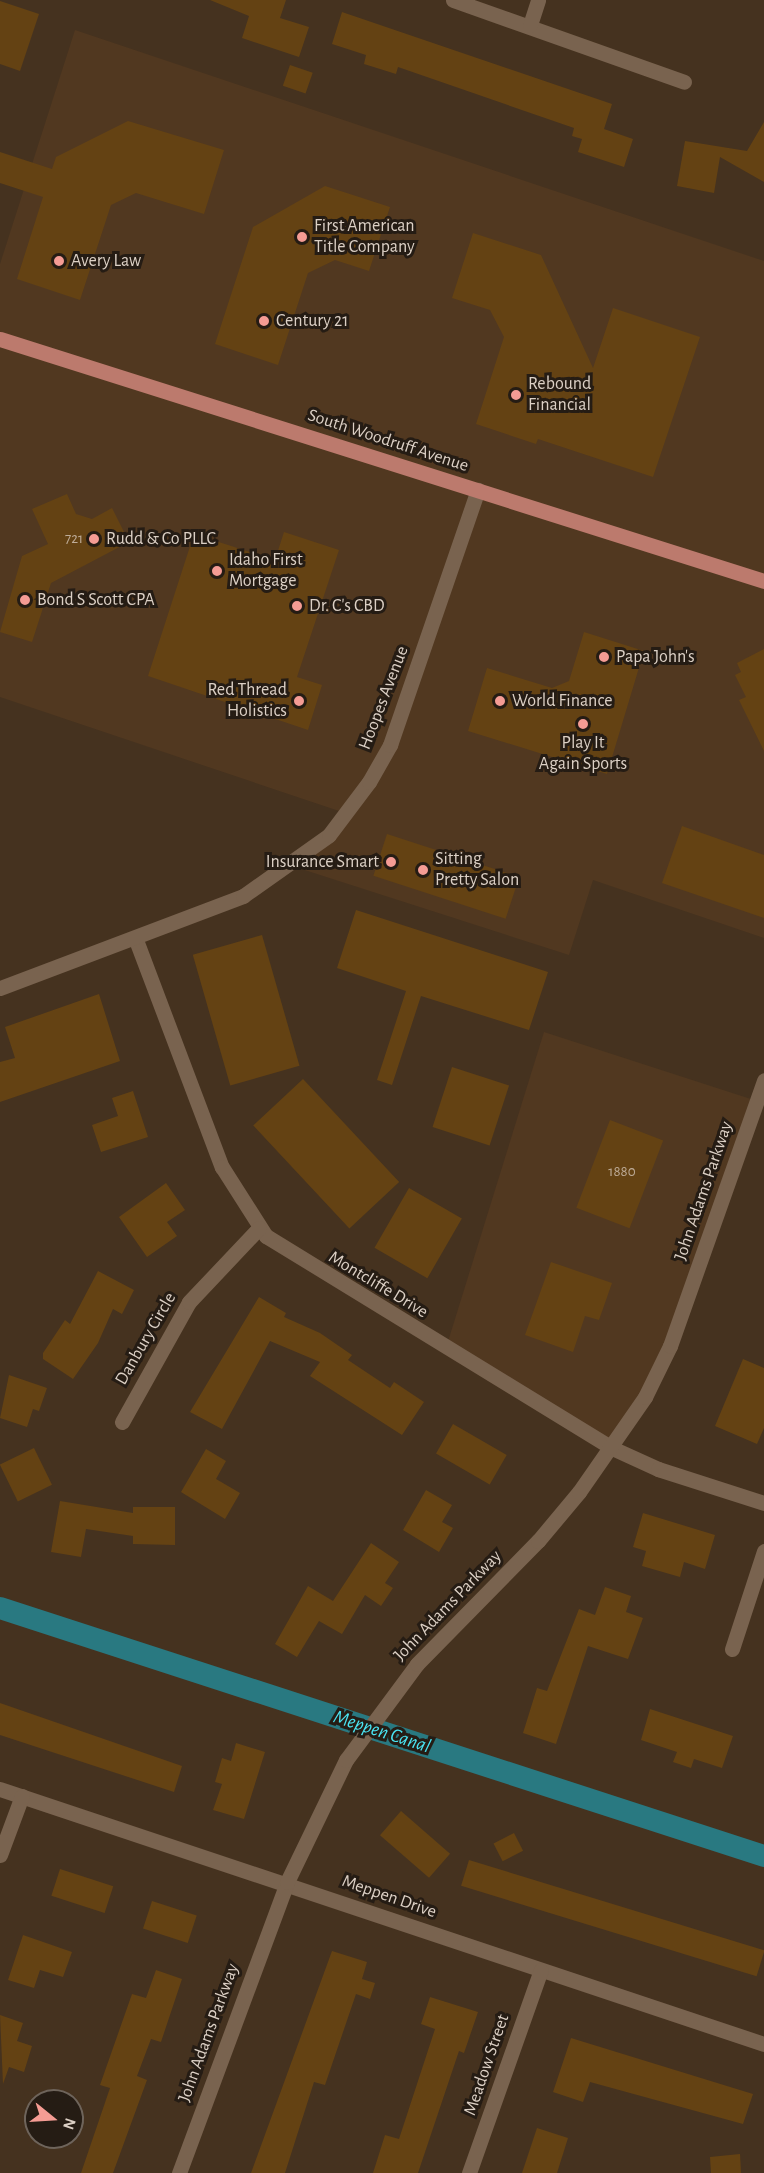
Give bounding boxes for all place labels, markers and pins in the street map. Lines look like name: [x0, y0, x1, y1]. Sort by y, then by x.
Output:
place label: First American Title Company: [314, 216, 415, 258]
marker: First American Title Company: [295, 230, 309, 244]
place label: Avery Law: [71, 250, 141, 272]
marker: Avery Law: [52, 254, 66, 268]
place label: Century 21: [276, 310, 348, 332]
marker: Century 21: [257, 314, 271, 328]
place label: Rebound Financial: [528, 374, 591, 416]
marker: Rebound Financial: [509, 388, 523, 402]
place label: Rudd & Co PLLC: [106, 528, 216, 550]
marker: Rudd & Co PLLC: [87, 532, 101, 546]
place label: Idaho First Mortgage: [229, 550, 303, 592]
marker: Idaho First Mortgage: [210, 564, 224, 578]
place label: Bond S Scott CPA: [37, 589, 155, 611]
marker: Bond S Scott CPA: [18, 593, 32, 607]
place label: Dr. C's CBD: [309, 595, 385, 617]
marker: Dr. C's CBD: [290, 599, 304, 613]
place label: Papa John's: [616, 646, 695, 668]
marker: Papa John's: [597, 650, 611, 664]
place label: Red Thread Holistics: [208, 680, 287, 722]
place label: World Finance: [512, 690, 613, 712]
marker: Red Thread Holistics: [292, 694, 306, 708]
marker: World Finance: [493, 694, 507, 708]
marker: Play It Again Sports: [576, 717, 590, 731]
place label: Play It Again Sports: [539, 733, 627, 776]
place label: Sitting Pretty Salon: [435, 849, 519, 892]
place label: Insurance Smart: [266, 851, 379, 873]
marker: Insurance Smart: [384, 855, 398, 869]
marker: Sitting Pretty Salon: [416, 863, 430, 877]

